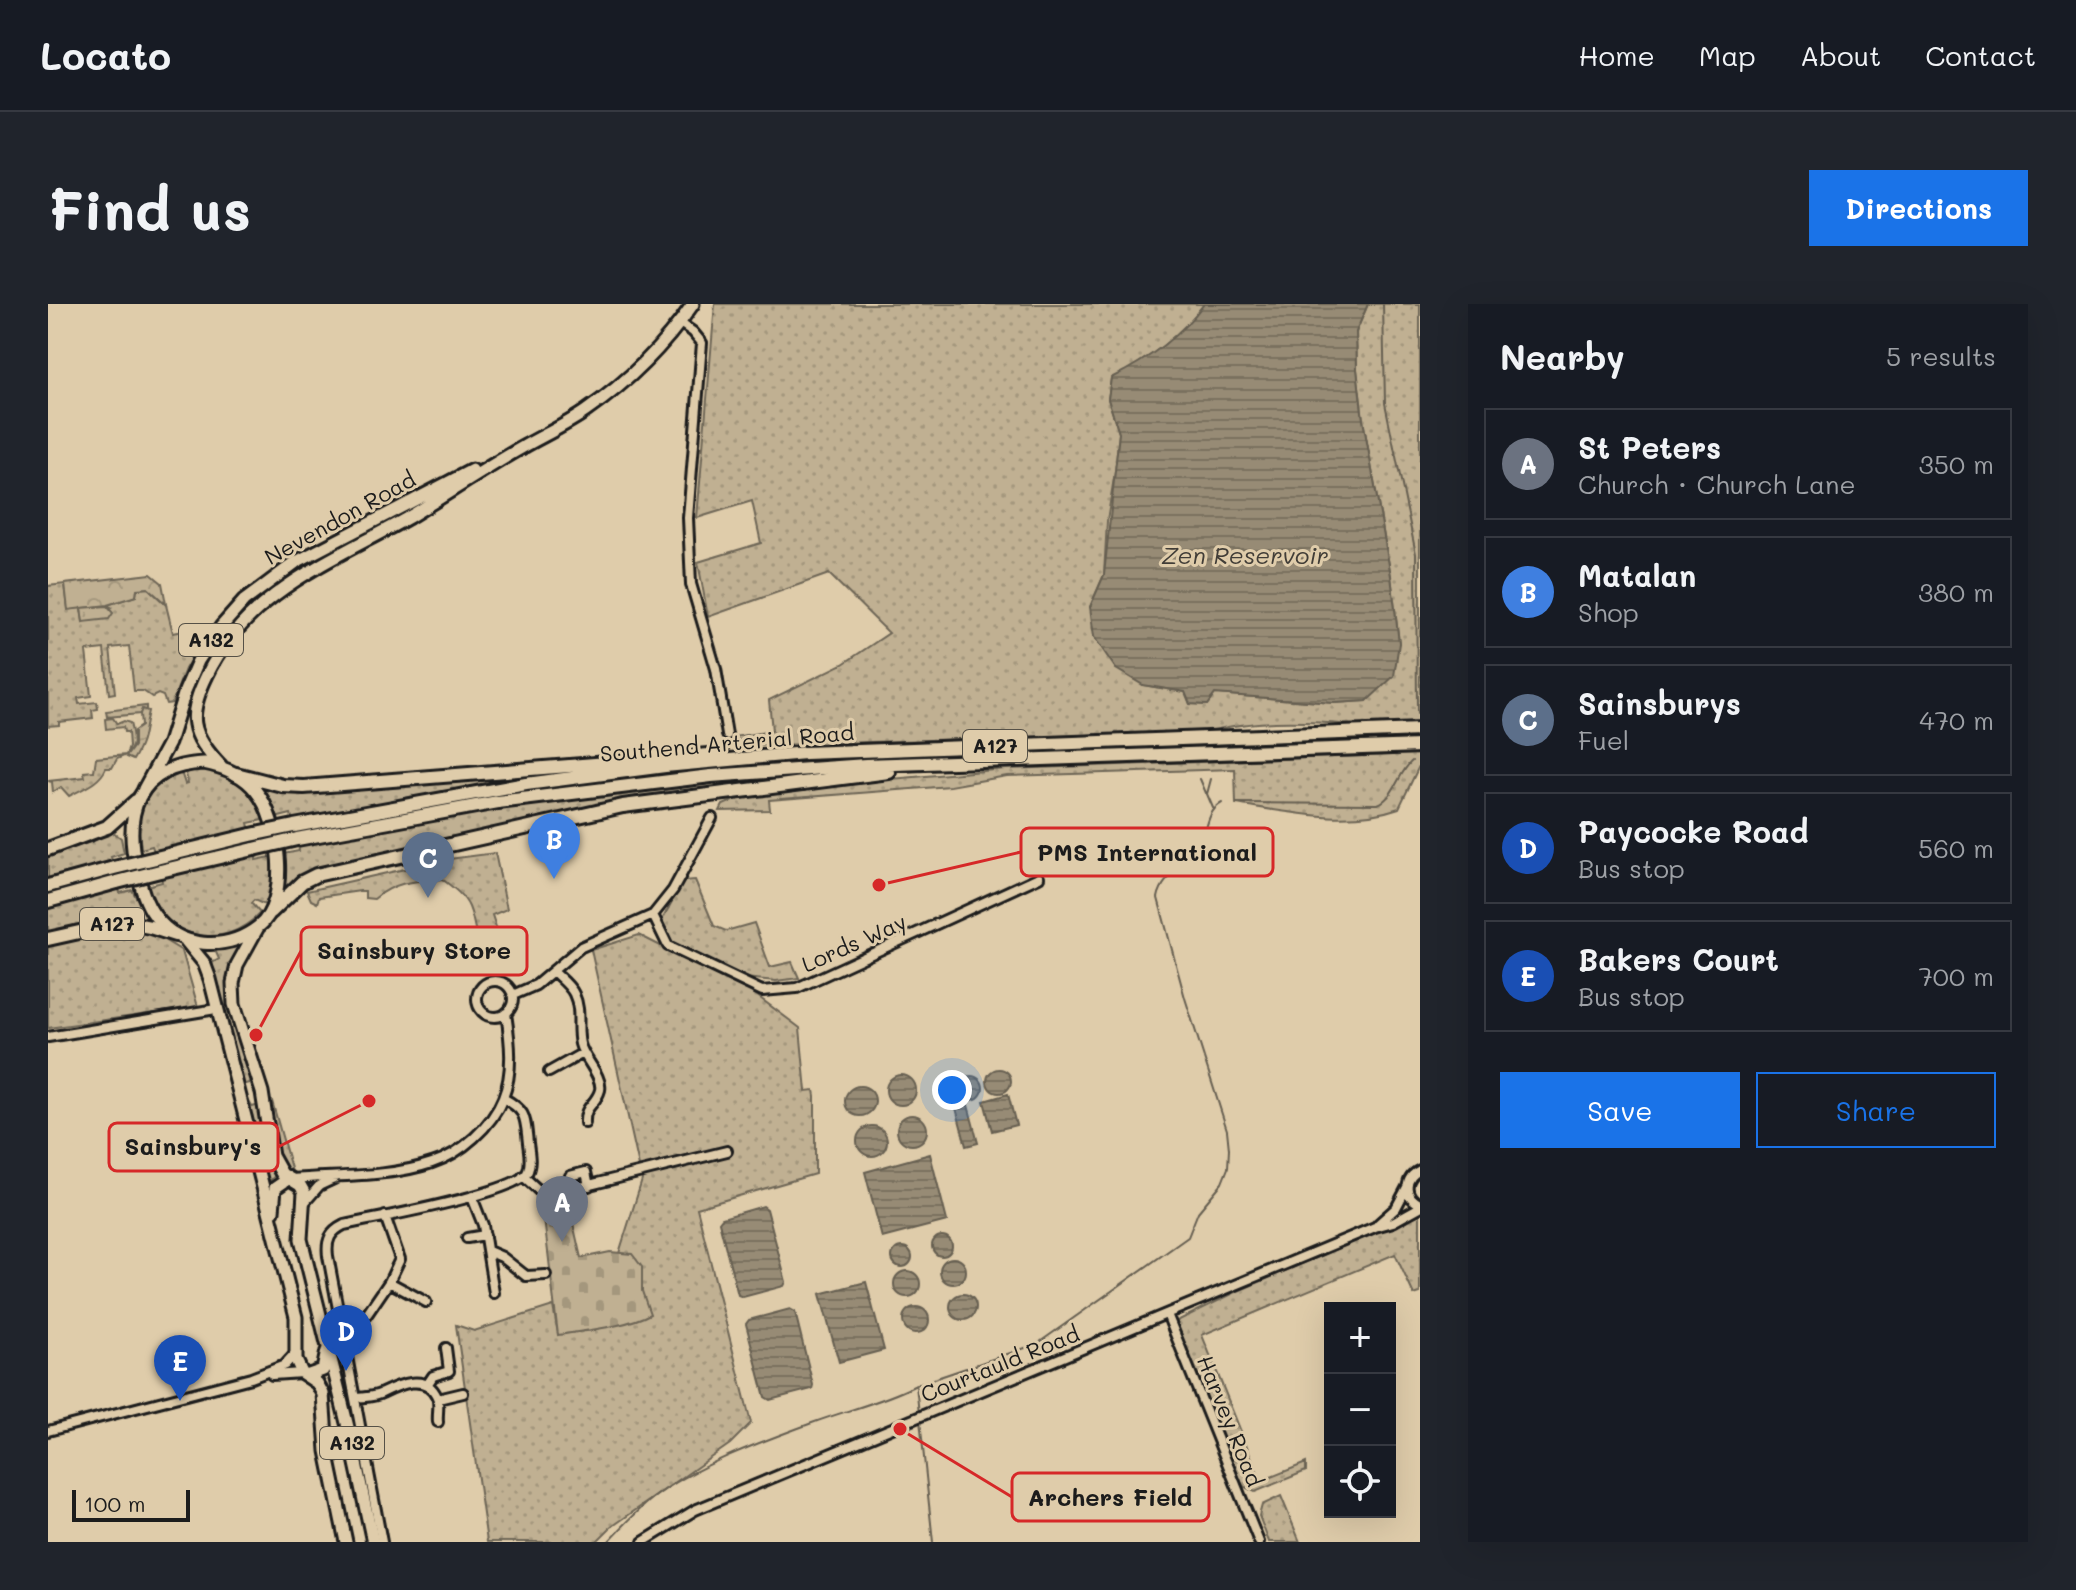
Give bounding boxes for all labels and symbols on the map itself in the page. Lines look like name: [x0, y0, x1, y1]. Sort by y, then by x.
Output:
street label: Nevendon Road: [259, 464, 420, 571]
water label: Zen Reservoir: [1161, 539, 1329, 570]
road number: A132: [179, 624, 243, 656]
street label: Southend Arterial Road: [599, 717, 855, 768]
road number: A127: [963, 730, 1027, 762]
pin: B: [528, 813, 580, 879]
callout: PMS International: [1021, 828, 1273, 876]
pin: C: [402, 832, 454, 898]
text: PMS International: [1037, 836, 1257, 867]
street label: Lords Way: [797, 907, 911, 979]
road number: A127: [80, 908, 144, 940]
callout: Sainsbury Store: [301, 927, 527, 975]
text: Sainsbury Store: [317, 934, 511, 965]
your location: [932, 1070, 972, 1110]
callout: Sainsbury's: [109, 1123, 278, 1171]
text: Sainsbury's: [125, 1130, 261, 1161]
pin: A: [536, 1176, 588, 1242]
pin: D: [320, 1305, 372, 1371]
street label: Courtauld Road: [916, 1319, 1083, 1409]
pin: E: [154, 1335, 206, 1401]
street label: Harvey Road: [1191, 1351, 1270, 1491]
road number: A132: [320, 1427, 384, 1459]
callout: Archers Field: [1012, 1473, 1209, 1521]
text: Archers Field: [1028, 1481, 1192, 1512]
scale bar: [72, 1486, 190, 1522]

